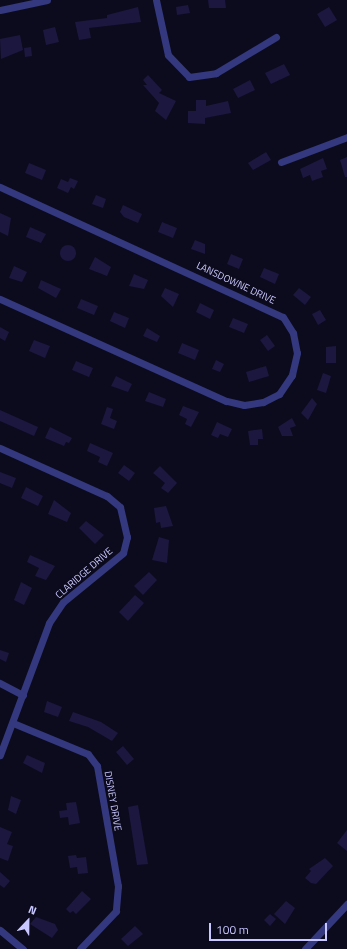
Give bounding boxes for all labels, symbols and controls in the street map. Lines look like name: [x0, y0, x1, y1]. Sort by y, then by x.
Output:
street label: LANSDOWNE DRIVE: [195, 259, 277, 307]
street label: CLARIDGE DRIVE: [53, 545, 115, 601]
street label: DISNEY DRIVE: [102, 770, 124, 832]
north arrow: [8, 901, 48, 941]
text: N: [26, 901, 39, 919]
scale bar: [211, 915, 329, 941]
text: 100 m: [216, 920, 249, 939]

